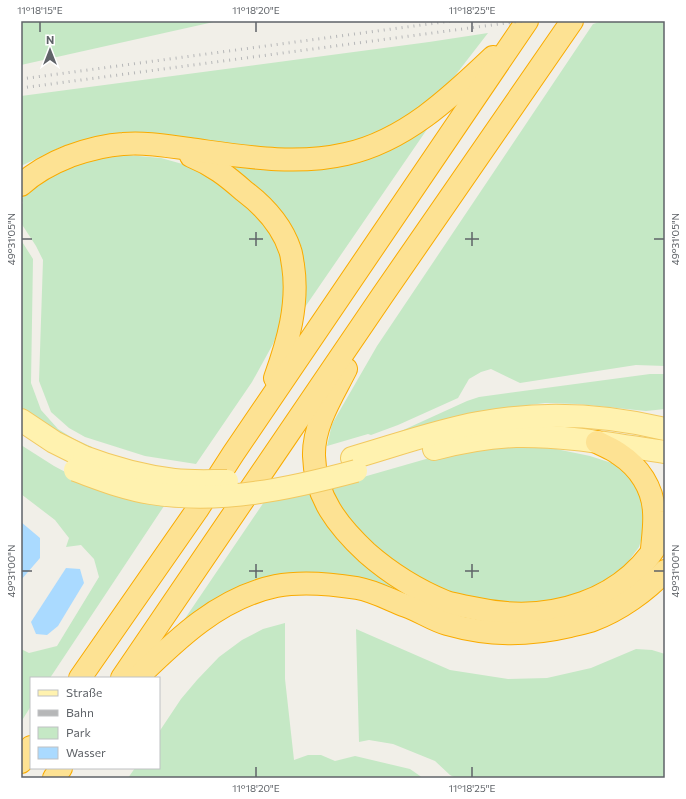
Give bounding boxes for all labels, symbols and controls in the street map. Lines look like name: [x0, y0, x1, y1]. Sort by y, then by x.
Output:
text: 11°18'15"E: [17, 4, 63, 16]
text: 11°18'20"E: [232, 4, 280, 16]
text: 11°18'25"E: [449, 4, 495, 16]
north arrow: [30, 30, 70, 70]
text: N: [46, 33, 54, 46]
text: 49°31'05"N: [5, 213, 17, 265]
text: 49°31'05"N: [669, 213, 681, 265]
text: 49°31'00"N: [5, 544, 17, 598]
text: 49°31'00"N: [669, 544, 681, 598]
legend: [30, 677, 160, 769]
text: Straße: [66, 685, 102, 699]
text: Bahn: [66, 705, 94, 719]
text: Park: [66, 725, 92, 739]
text: Wasser: [66, 745, 106, 759]
text: 11°18'20"E: [232, 782, 280, 794]
text: 11°18'25"E: [449, 782, 495, 794]

